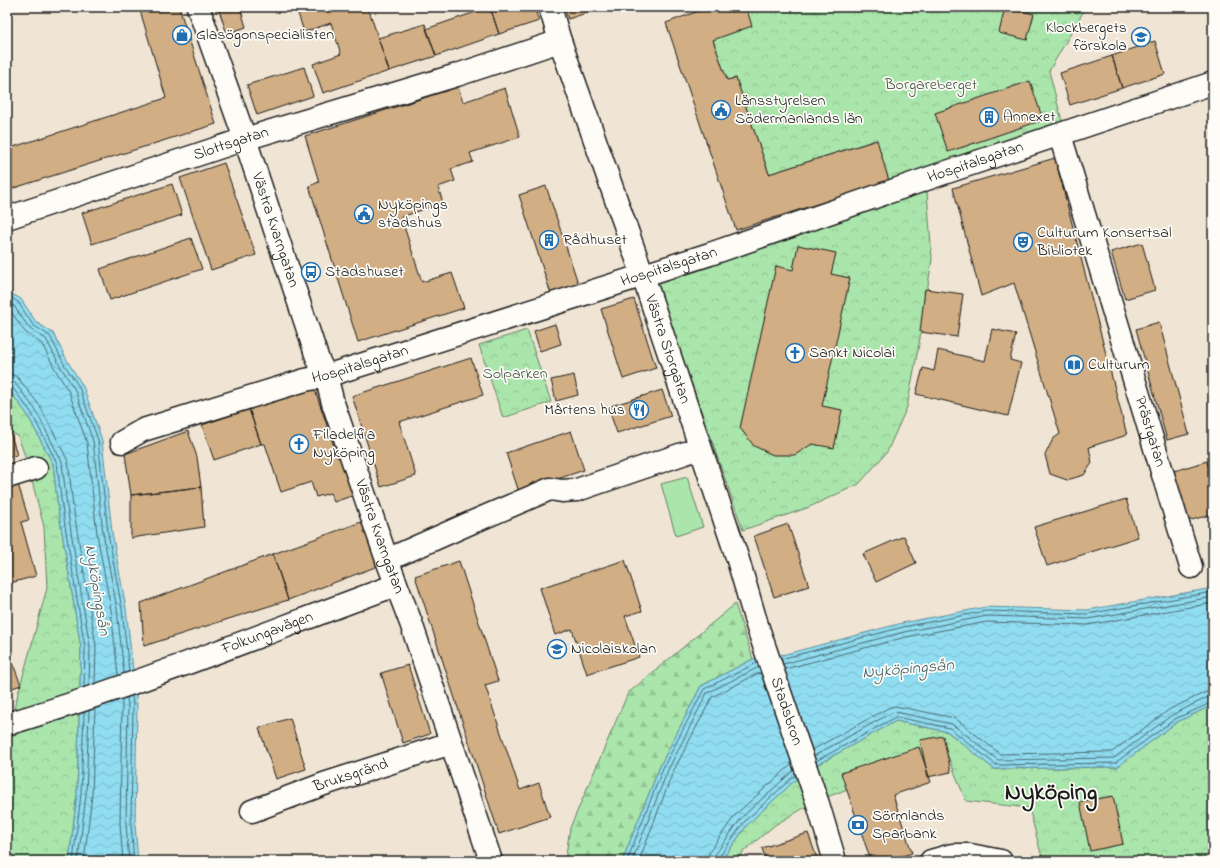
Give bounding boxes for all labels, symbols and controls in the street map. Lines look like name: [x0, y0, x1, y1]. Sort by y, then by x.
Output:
place label: Klockbergets förskola: [1046, 16, 1127, 58]
place label: Glasögonspecialisten: [196, 23, 334, 47]
shop icon: Glasögonspecialisten: [171, 24, 193, 46]
school or university icon: Klockbergets förskola: [1130, 26, 1152, 48]
park label: Borgareberget: [884, 73, 978, 97]
place label: Länsstyrelsen Södermanlands län: [735, 89, 863, 131]
public building icon: Länsstyrelsen Södermanlands län: [710, 99, 732, 121]
place label: Annexet: [1003, 105, 1056, 129]
building icon: Annexet: [978, 106, 1000, 128]
street label: Slottsgatan: [190, 120, 272, 167]
street label: Hospitalsgatan: [924, 135, 1027, 190]
street label: Västra Kvarngatan: [245, 168, 305, 291]
place label: Nyköpings stadshus: [378, 193, 448, 235]
public building icon: Nyköpings stadshus: [353, 203, 375, 225]
place label: Culturum Konsertsal Bibliotek: [1036, 221, 1172, 263]
place label: Rådhuset: [563, 228, 627, 252]
building icon: Rådhuset: [538, 229, 560, 251]
theatre icon: Culturum Konsertsal Bibliotek: [1012, 231, 1034, 253]
street label: Hospitalsgatan: [618, 240, 721, 294]
place label: Stadshuset: [325, 260, 404, 284]
bus stop icon: Stadshuset: [300, 261, 322, 283]
street label: Västra Storgatan: [638, 291, 697, 407]
street label: Hospitalsgatan: [310, 339, 412, 390]
place label: Sankt Nicolai: [809, 341, 895, 365]
church icon: Sankt Nicolai: [784, 342, 806, 364]
place label: Culturum: [1088, 353, 1150, 377]
library icon: Culturum: [1063, 354, 1085, 376]
park label: Solparken: [482, 362, 548, 386]
street label: Prästgatan: [1128, 393, 1172, 470]
place label: Mårtens hus: [544, 398, 625, 422]
restaurant icon: Mårtens hus: [628, 399, 650, 421]
place label: Filadelfia Nyköping: [312, 423, 375, 465]
church icon: Filadelfia Nyköping: [288, 433, 310, 455]
street label: Västra Kvarngatan: [348, 475, 411, 597]
water label: Nyköpingsån: [76, 543, 117, 638]
street label: Folkungavägen: [218, 605, 317, 662]
place label: Nicolaiskolan: [571, 637, 656, 661]
school or university icon: Nicolaiskolan: [546, 638, 568, 660]
water label: Nyköpingsån: [861, 652, 955, 686]
street label: Stadsbron: [764, 674, 809, 749]
street label: Bruksgränd: [309, 752, 391, 799]
district label: Nyköping: [1005, 776, 1097, 812]
place label: Sörmlands Sparbank: [872, 804, 944, 846]
bank icon: Sörmlands Sparbank: [847, 814, 869, 836]

